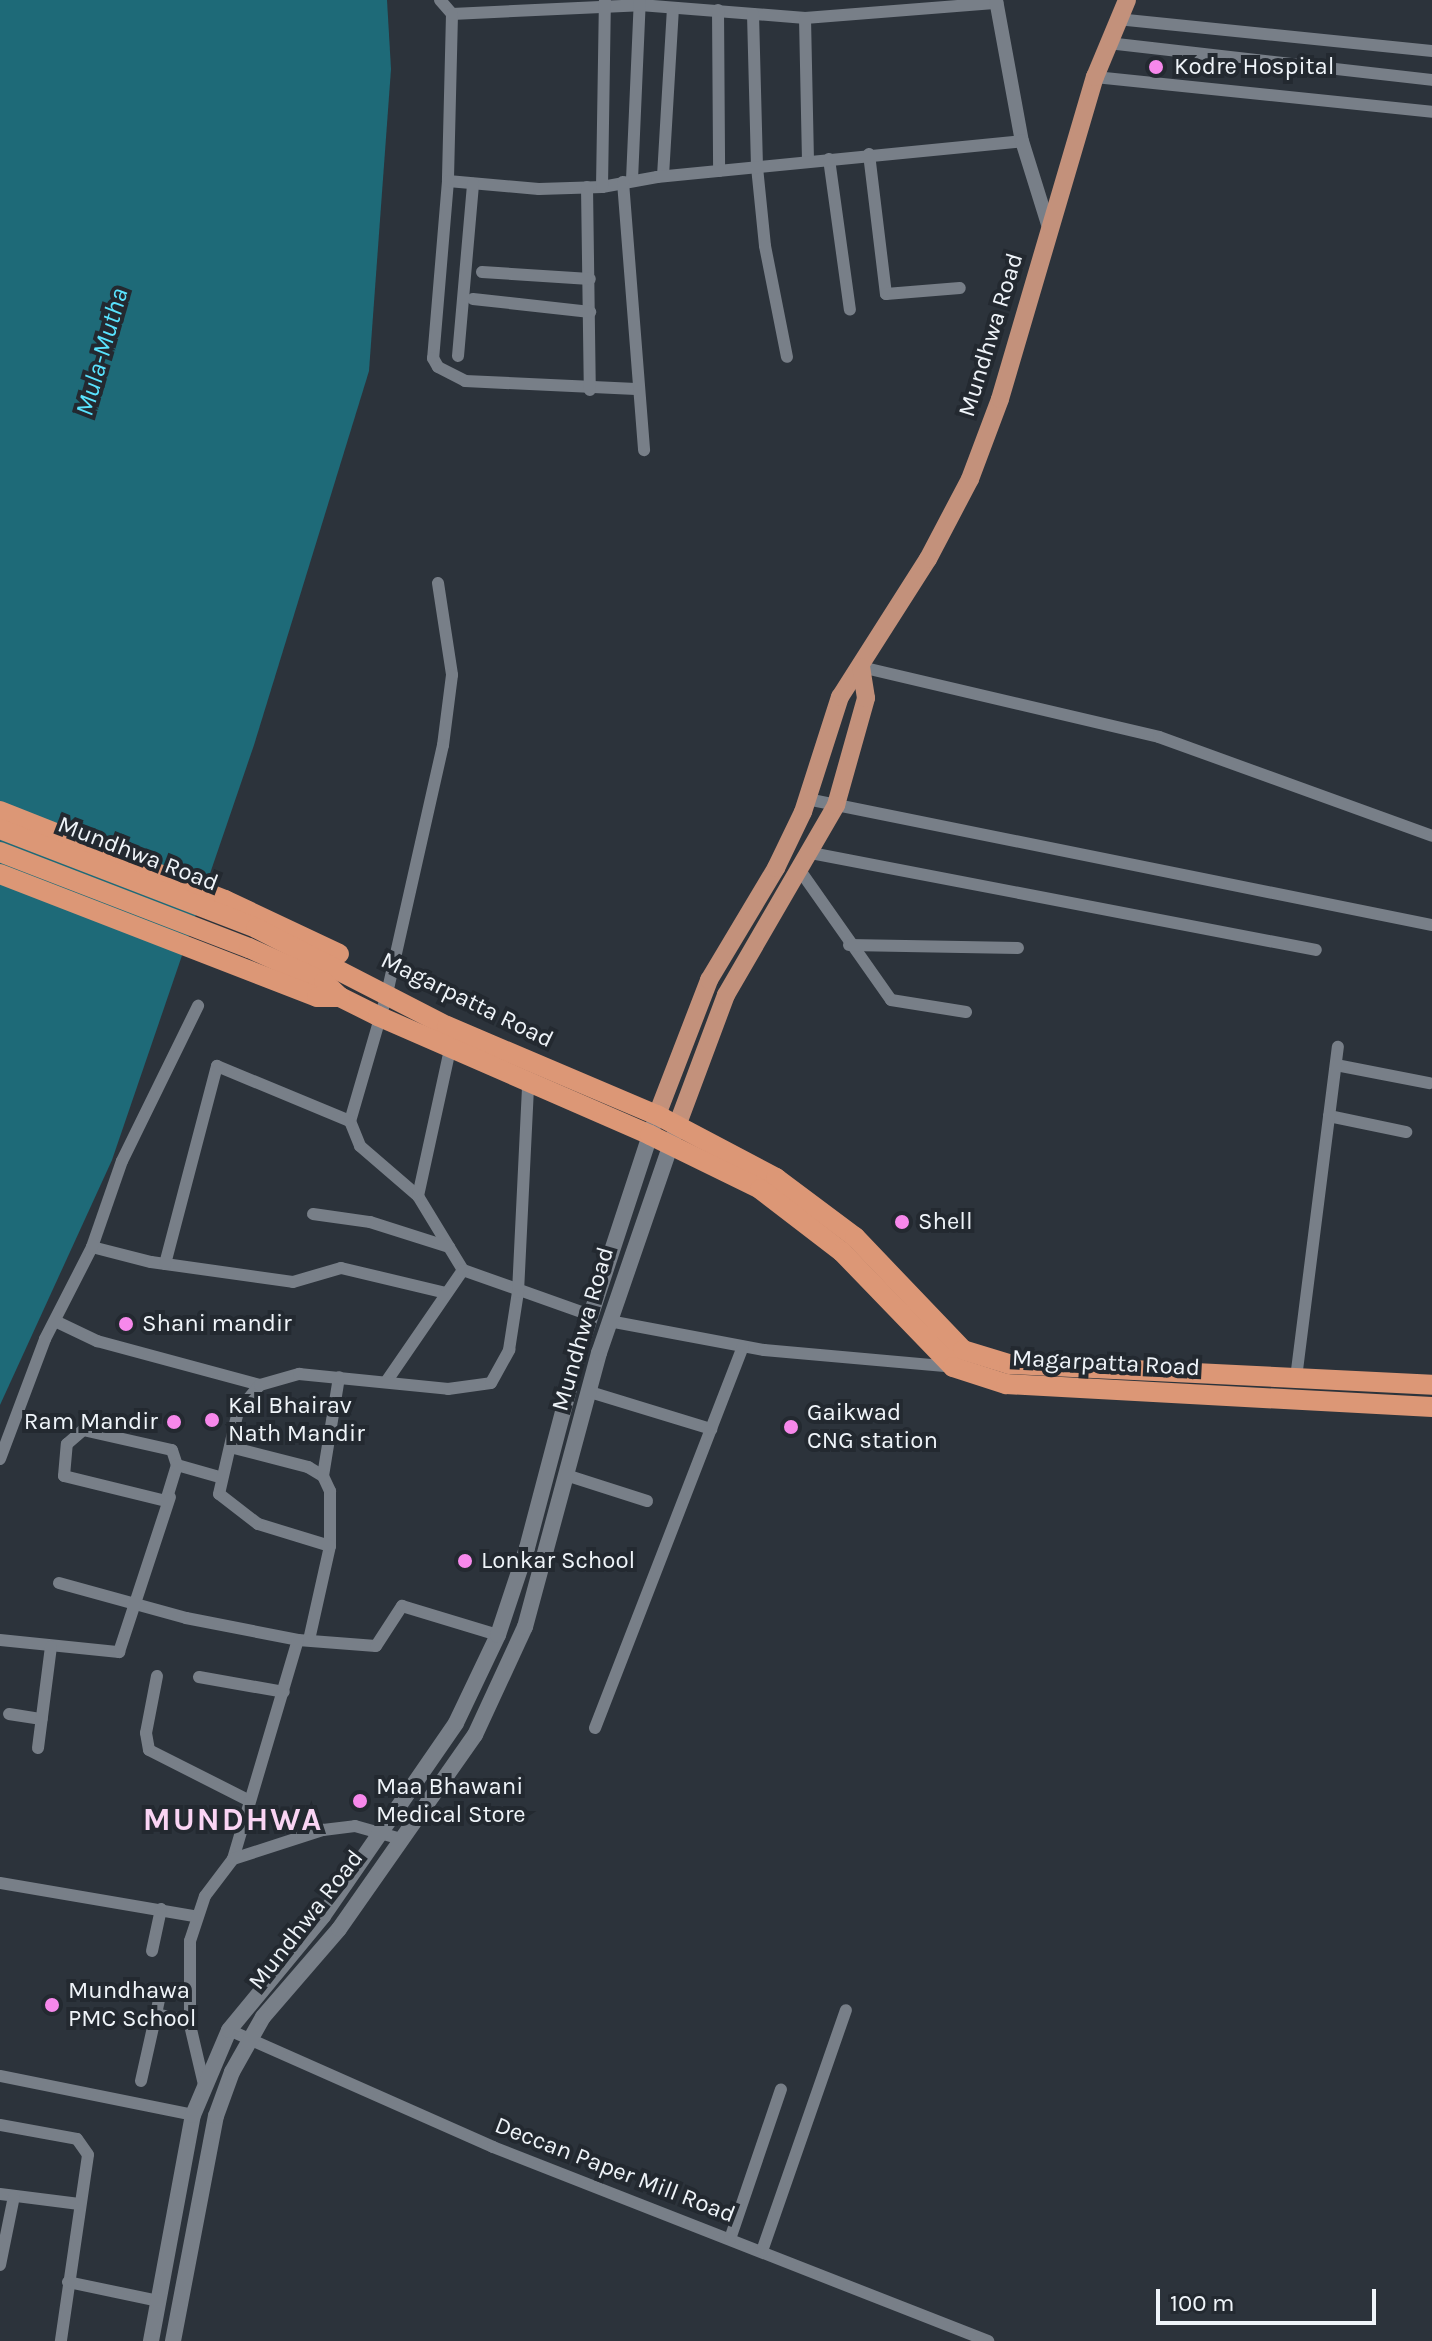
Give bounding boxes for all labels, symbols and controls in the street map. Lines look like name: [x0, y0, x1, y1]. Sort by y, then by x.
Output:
place label: Kodre Hospital: [1174, 53, 1335, 81]
marker: Kodre Hospital: [1145, 56, 1167, 78]
street label: Mundhwa Road: [952, 250, 1030, 420]
water label: Mula-Mutha: [69, 284, 135, 420]
street label: Mundhwa Road: [54, 810, 222, 898]
street label: Magarpatta Road: [376, 946, 558, 1054]
place label: Shell: [918, 1208, 973, 1236]
marker: Shell: [893, 1213, 911, 1231]
street label: Mundhwa Road: [546, 1244, 620, 1414]
place label: Shani mandir: [142, 1310, 292, 1338]
marker: Shani mandir: [117, 1315, 135, 1333]
street label: Magarpatta Road: [1011, 1344, 1201, 1382]
place label: Kal Bhairav Nath Mandir: [228, 1392, 365, 1448]
place label: Gaikwad CNG station: [807, 1399, 938, 1455]
place label: Ram Mandir: [24, 1408, 158, 1436]
marker: Kal Bhairav Nath Mandir: [203, 1411, 221, 1429]
marker: Ram Mandir: [165, 1413, 183, 1431]
marker: Gaikwad CNG station: [782, 1418, 800, 1436]
place label: Lonkar School: [481, 1547, 635, 1575]
marker: Lonkar School: [456, 1552, 474, 1570]
place label: Maa Bhawani Medical Store: [376, 1773, 526, 1829]
marker: Maa Bhawani Medical Store: [351, 1792, 369, 1810]
district label: MUNDHWA: [143, 1801, 323, 1839]
street label: Mundhwa Road: [242, 1844, 370, 1996]
place label: Mundhawa PMC School: [68, 1977, 196, 2033]
marker: Mundhawa PMC School: [43, 1996, 61, 2014]
street label: Deccan Paper Mill Road: [491, 2111, 739, 2229]
scale bar: [1160, 2273, 1380, 2323]
text: 100 m: [1170, 2289, 1235, 2317]

